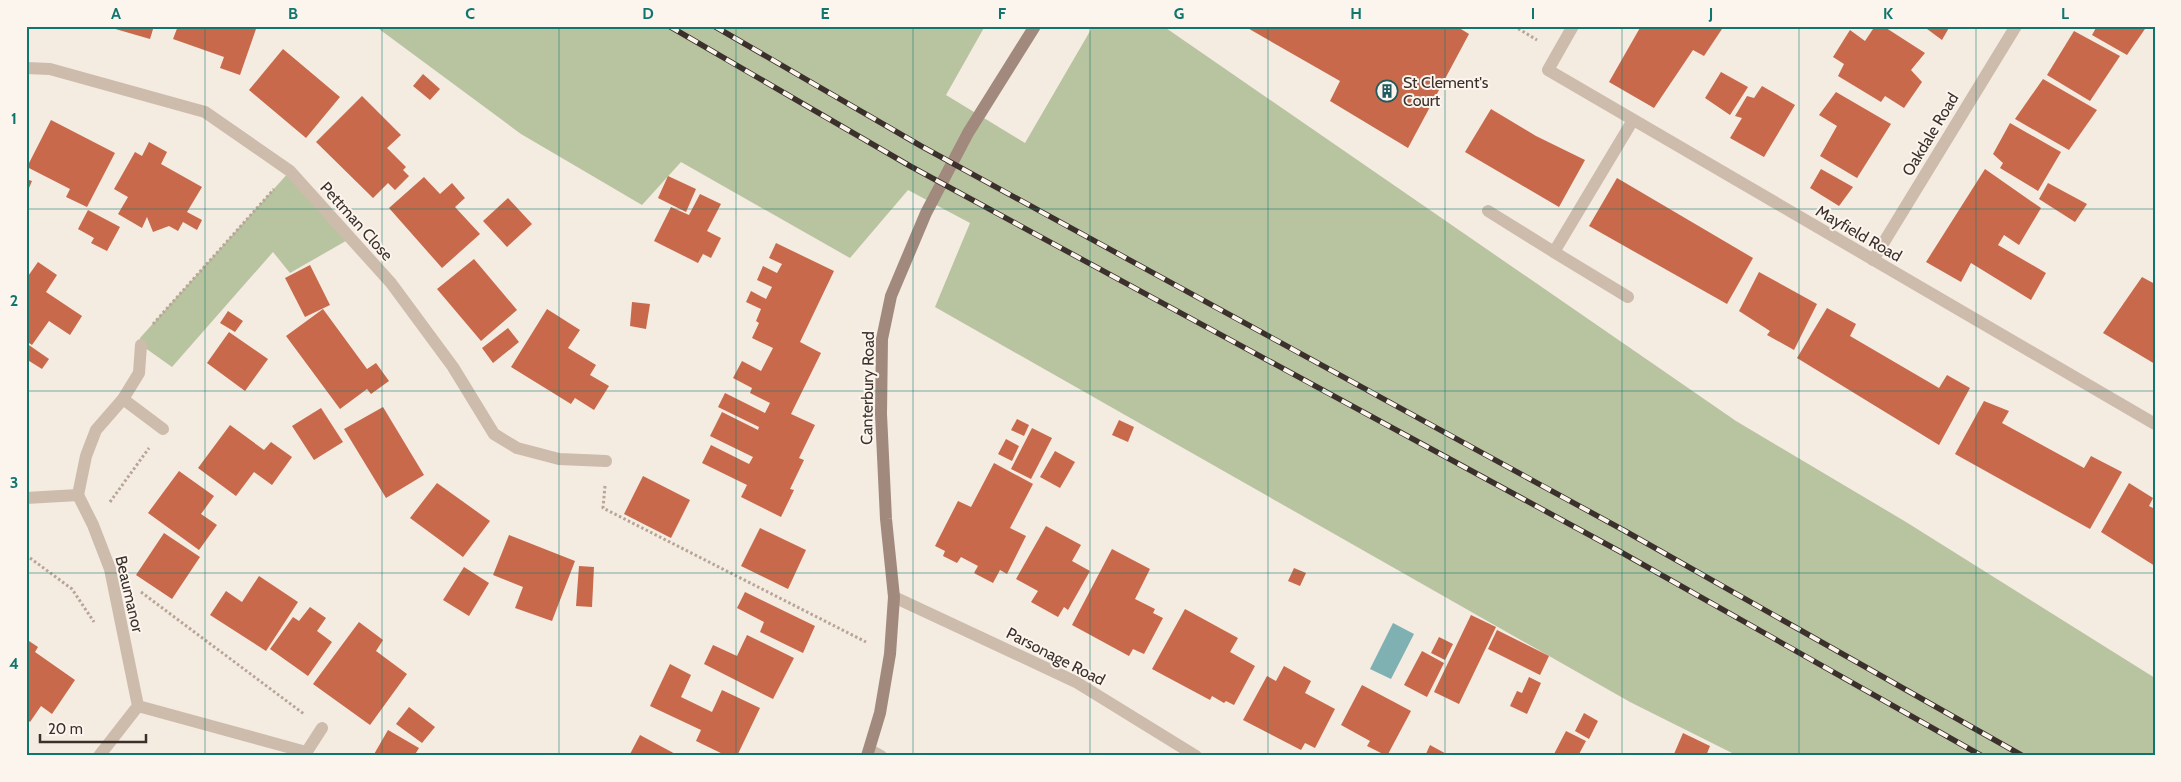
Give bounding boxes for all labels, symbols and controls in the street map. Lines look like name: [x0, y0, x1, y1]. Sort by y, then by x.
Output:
text: A: [111, 4, 121, 23]
text: B: [288, 4, 298, 23]
text: C: [465, 4, 475, 23]
text: D: [642, 4, 654, 23]
text: E: [820, 4, 830, 23]
text: F: [998, 4, 1007, 23]
text: G: [1174, 4, 1184, 23]
text: H: [1350, 4, 1362, 23]
text: I: [1531, 4, 1535, 23]
text: J: [1708, 4, 1713, 23]
text: K: [1883, 4, 1893, 23]
text: L: [2061, 4, 2069, 23]
place label: St Clement's Court: [1403, 73, 1489, 110]
building icon: St Clement's Court: [1375, 79, 1399, 103]
street label: Oakdale Road: [1898, 89, 1963, 179]
text: 1: [11, 109, 17, 128]
street label: Pettman Close: [316, 178, 397, 265]
street label: Mayfield Road: [1812, 201, 1905, 266]
text: 2: [10, 291, 18, 310]
street label: Canterbury Road: [857, 331, 878, 445]
text: 3: [10, 473, 18, 492]
street label: Beaumanor: [111, 554, 148, 635]
street label: Parsonage Road: [1003, 623, 1108, 689]
text: 4: [9, 654, 19, 673]
scale bar: [40, 712, 146, 744]
text: 20 m: [48, 720, 83, 738]

